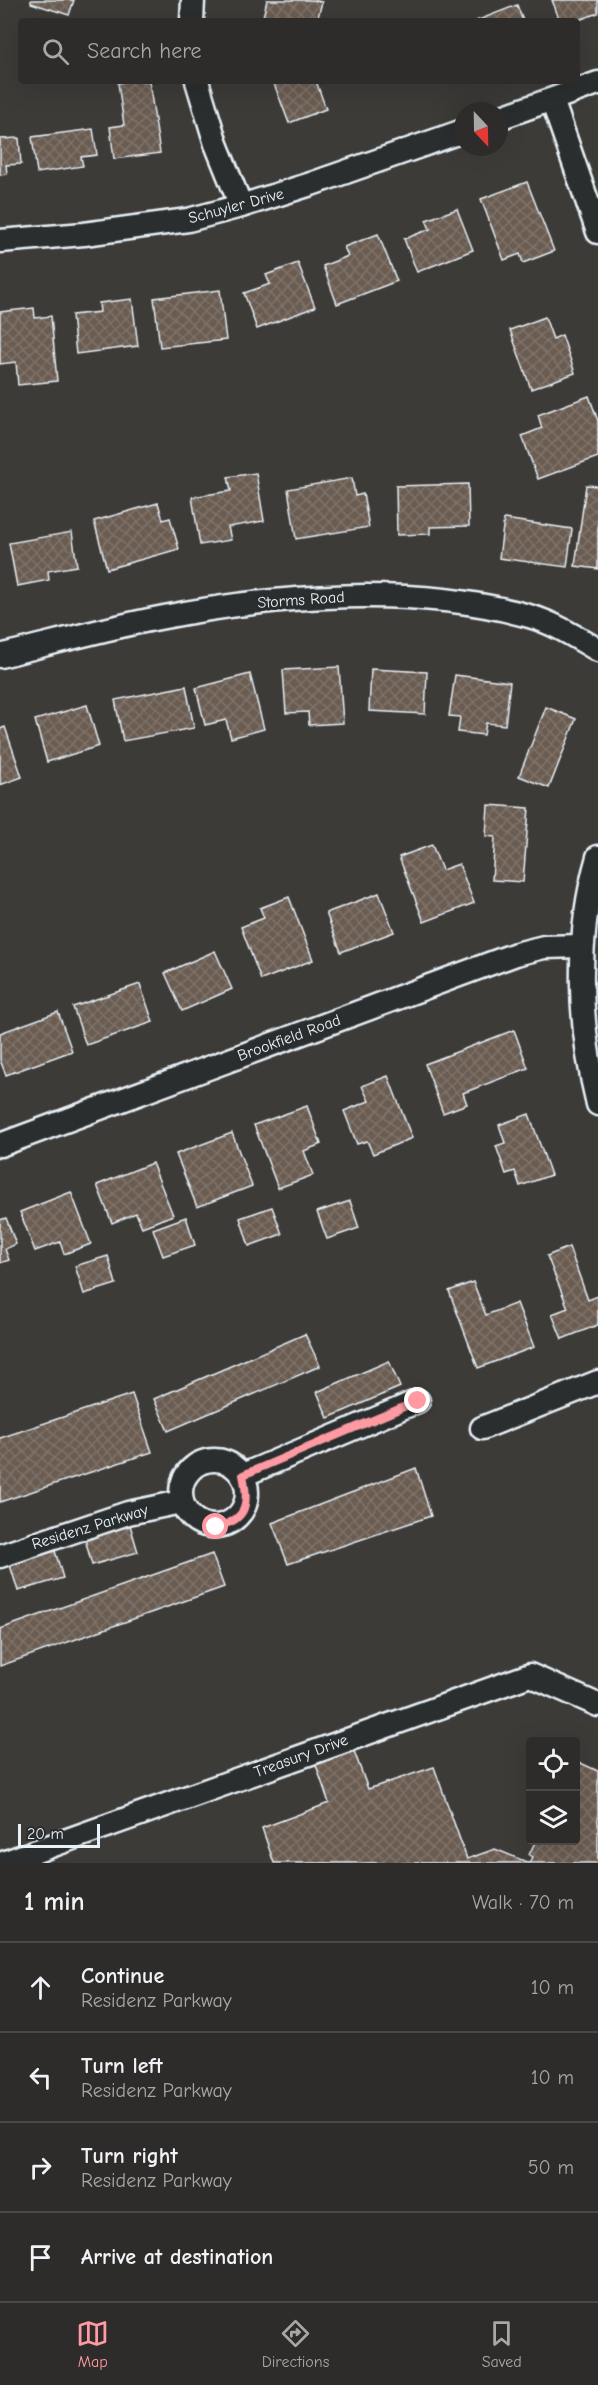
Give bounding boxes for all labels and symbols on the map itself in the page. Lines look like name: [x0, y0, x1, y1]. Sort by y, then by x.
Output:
north arrow: [454, 102, 508, 156]
street label: Schuyler Drive: [186, 185, 286, 227]
street label: Storms Road: [257, 588, 345, 612]
street label: Brookfield Road: [235, 1011, 343, 1065]
route end: [404, 1387, 430, 1413]
street label: Residenz Parkway: [30, 1501, 151, 1553]
route start: [202, 1513, 228, 1539]
street label: Treasury Drive: [252, 1731, 350, 1781]
scale bar: [18, 1821, 100, 1848]

